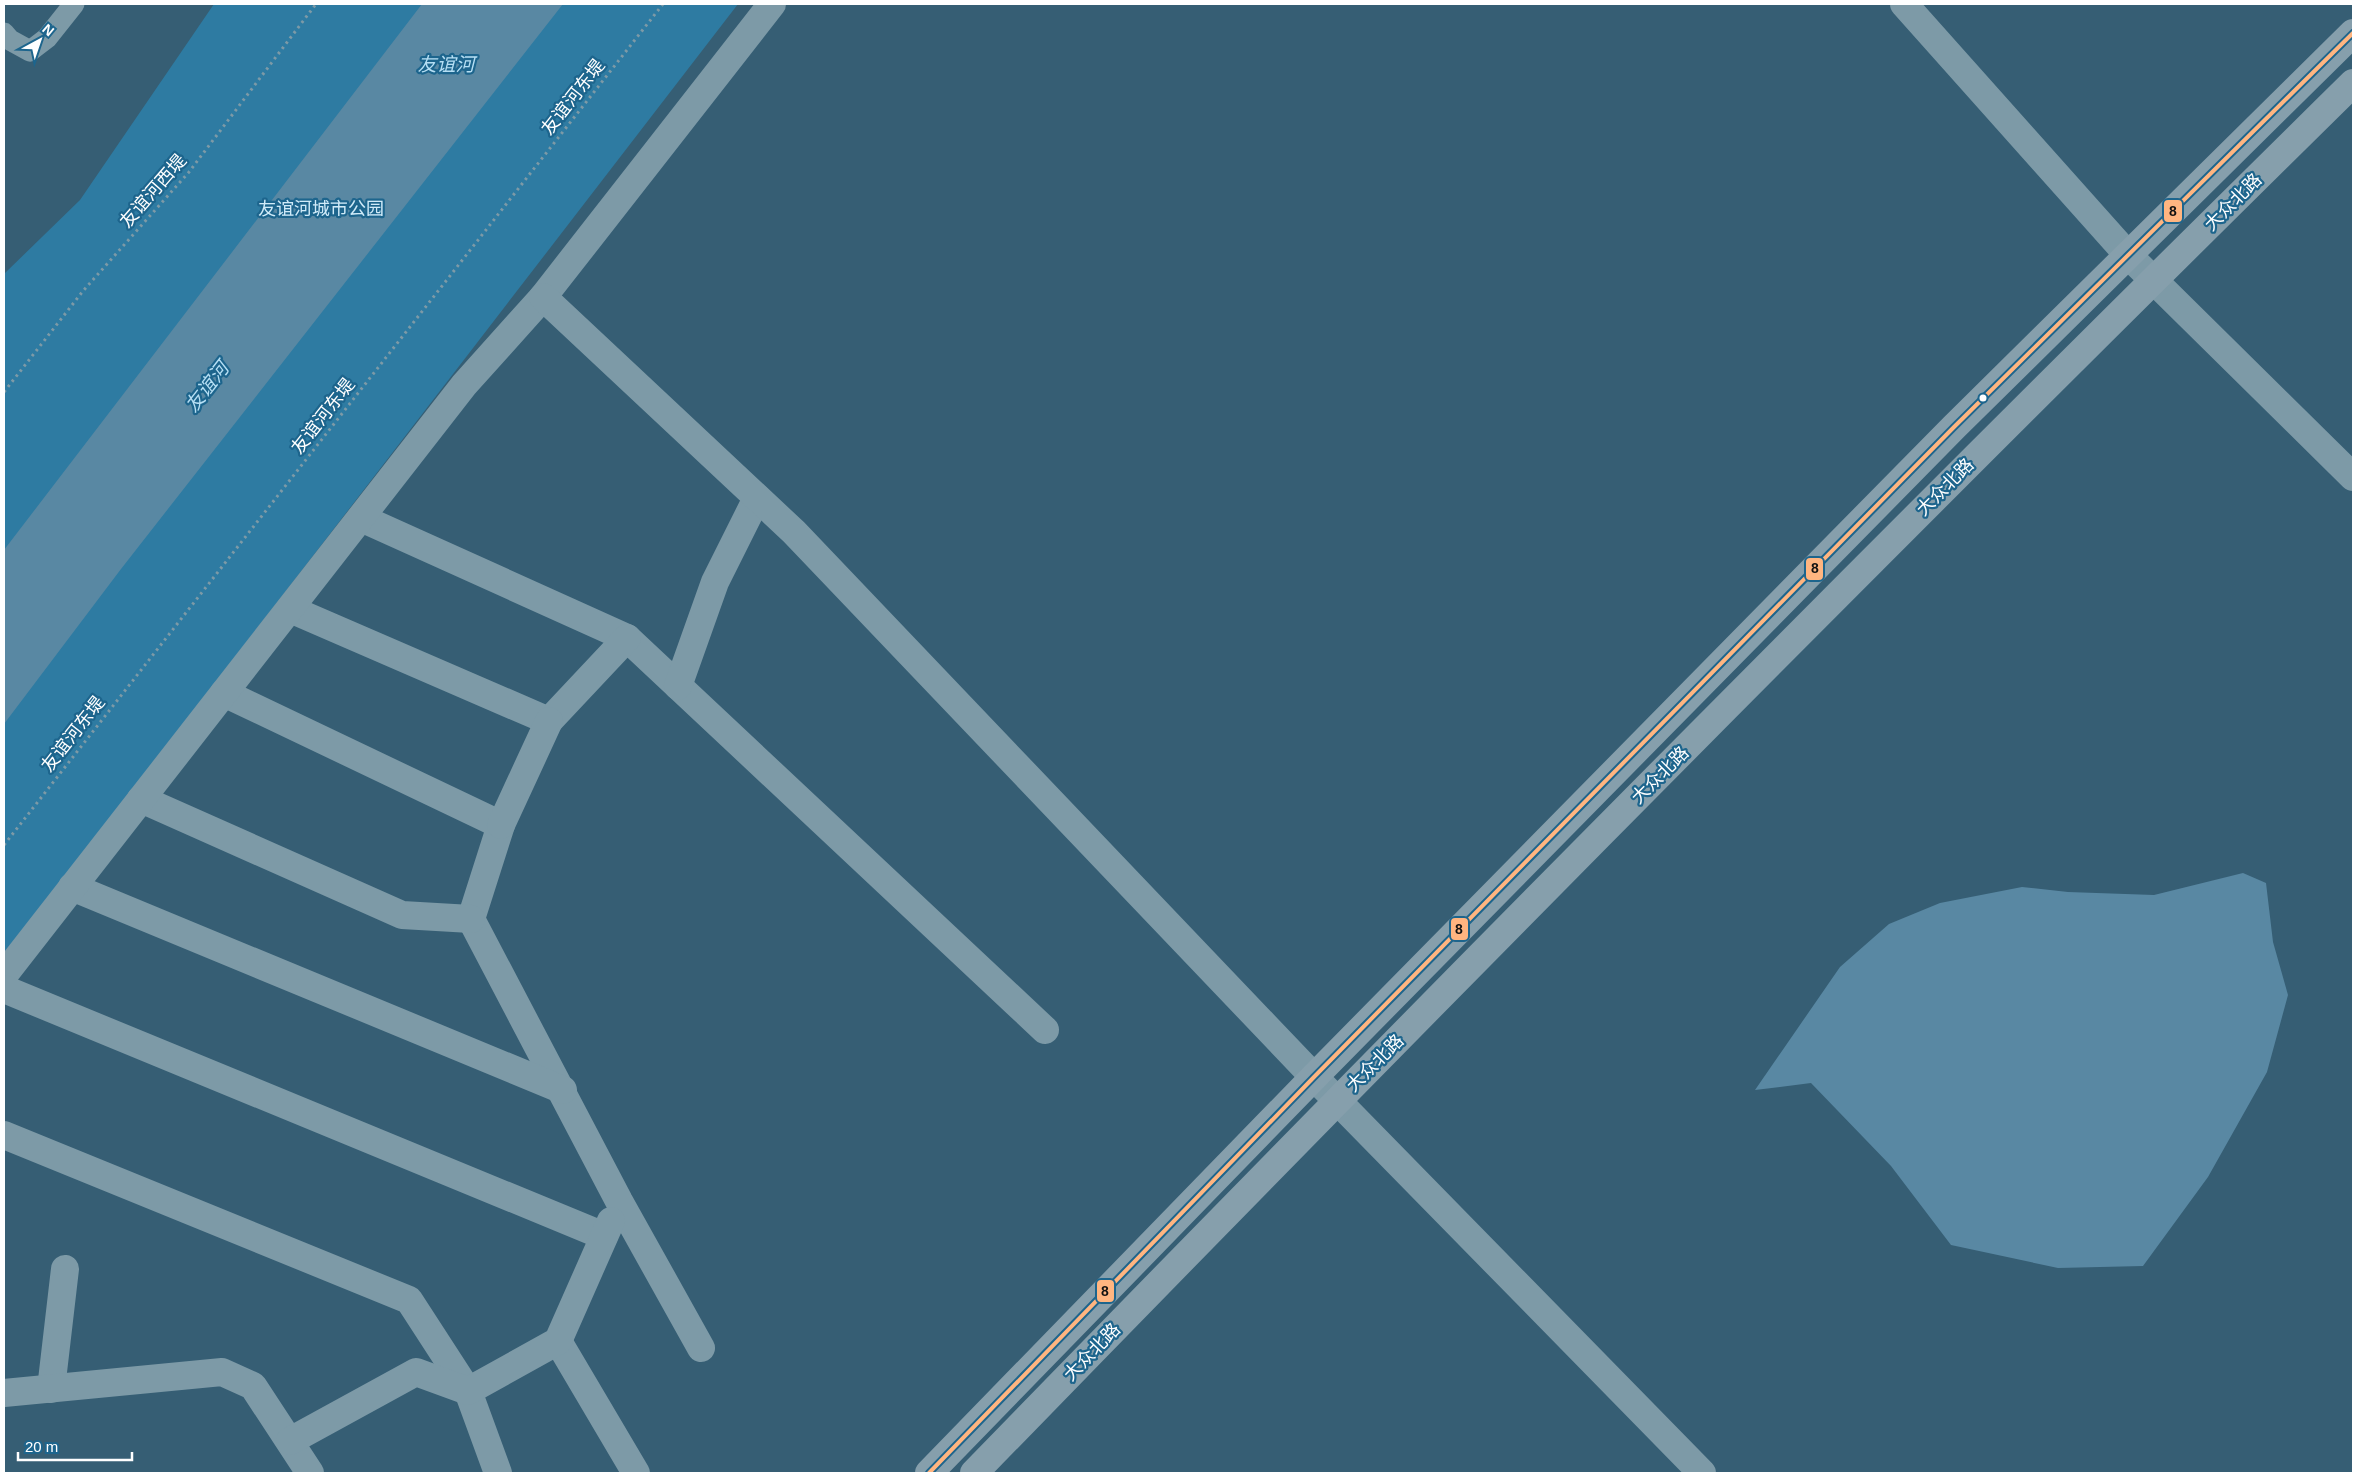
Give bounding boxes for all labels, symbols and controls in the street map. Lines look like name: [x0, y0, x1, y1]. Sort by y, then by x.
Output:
north arrow: [15, 15, 65, 65]
text: N: [39, 21, 57, 39]
water label: 友谊河: [417, 54, 478, 75]
street label: 友谊河东堤: [537, 55, 609, 139]
street label: 友谊河西堤: [116, 150, 190, 232]
street label: 大众北路: [2200, 169, 2266, 235]
park label: 友谊河城市公园: [258, 199, 384, 219]
line badge: 8: [2163, 199, 2183, 223]
text: 8: [2169, 203, 2177, 219]
water label: 友谊河: [181, 355, 235, 416]
street label: 友谊河东堤: [287, 374, 359, 458]
unlabelled marker: [1978, 393, 1988, 403]
street label: 大众北路: [1912, 454, 1978, 520]
line badge: 8: [1805, 557, 1824, 581]
text: 8: [1811, 560, 1819, 576]
street label: 友谊河东堤: [37, 692, 109, 776]
street label: 大众北路: [1627, 742, 1693, 808]
line badge: 8: [1450, 917, 1469, 941]
text: 8: [1455, 921, 1463, 937]
street label: 大众北路: [1342, 1030, 1408, 1096]
line badge: 8: [1096, 1279, 1115, 1303]
text: 8: [1101, 1283, 1109, 1299]
street label: 大众北路: [1060, 1319, 1124, 1385]
scale bar: [18, 1430, 131, 1462]
text: 20 m: [25, 1438, 58, 1455]

